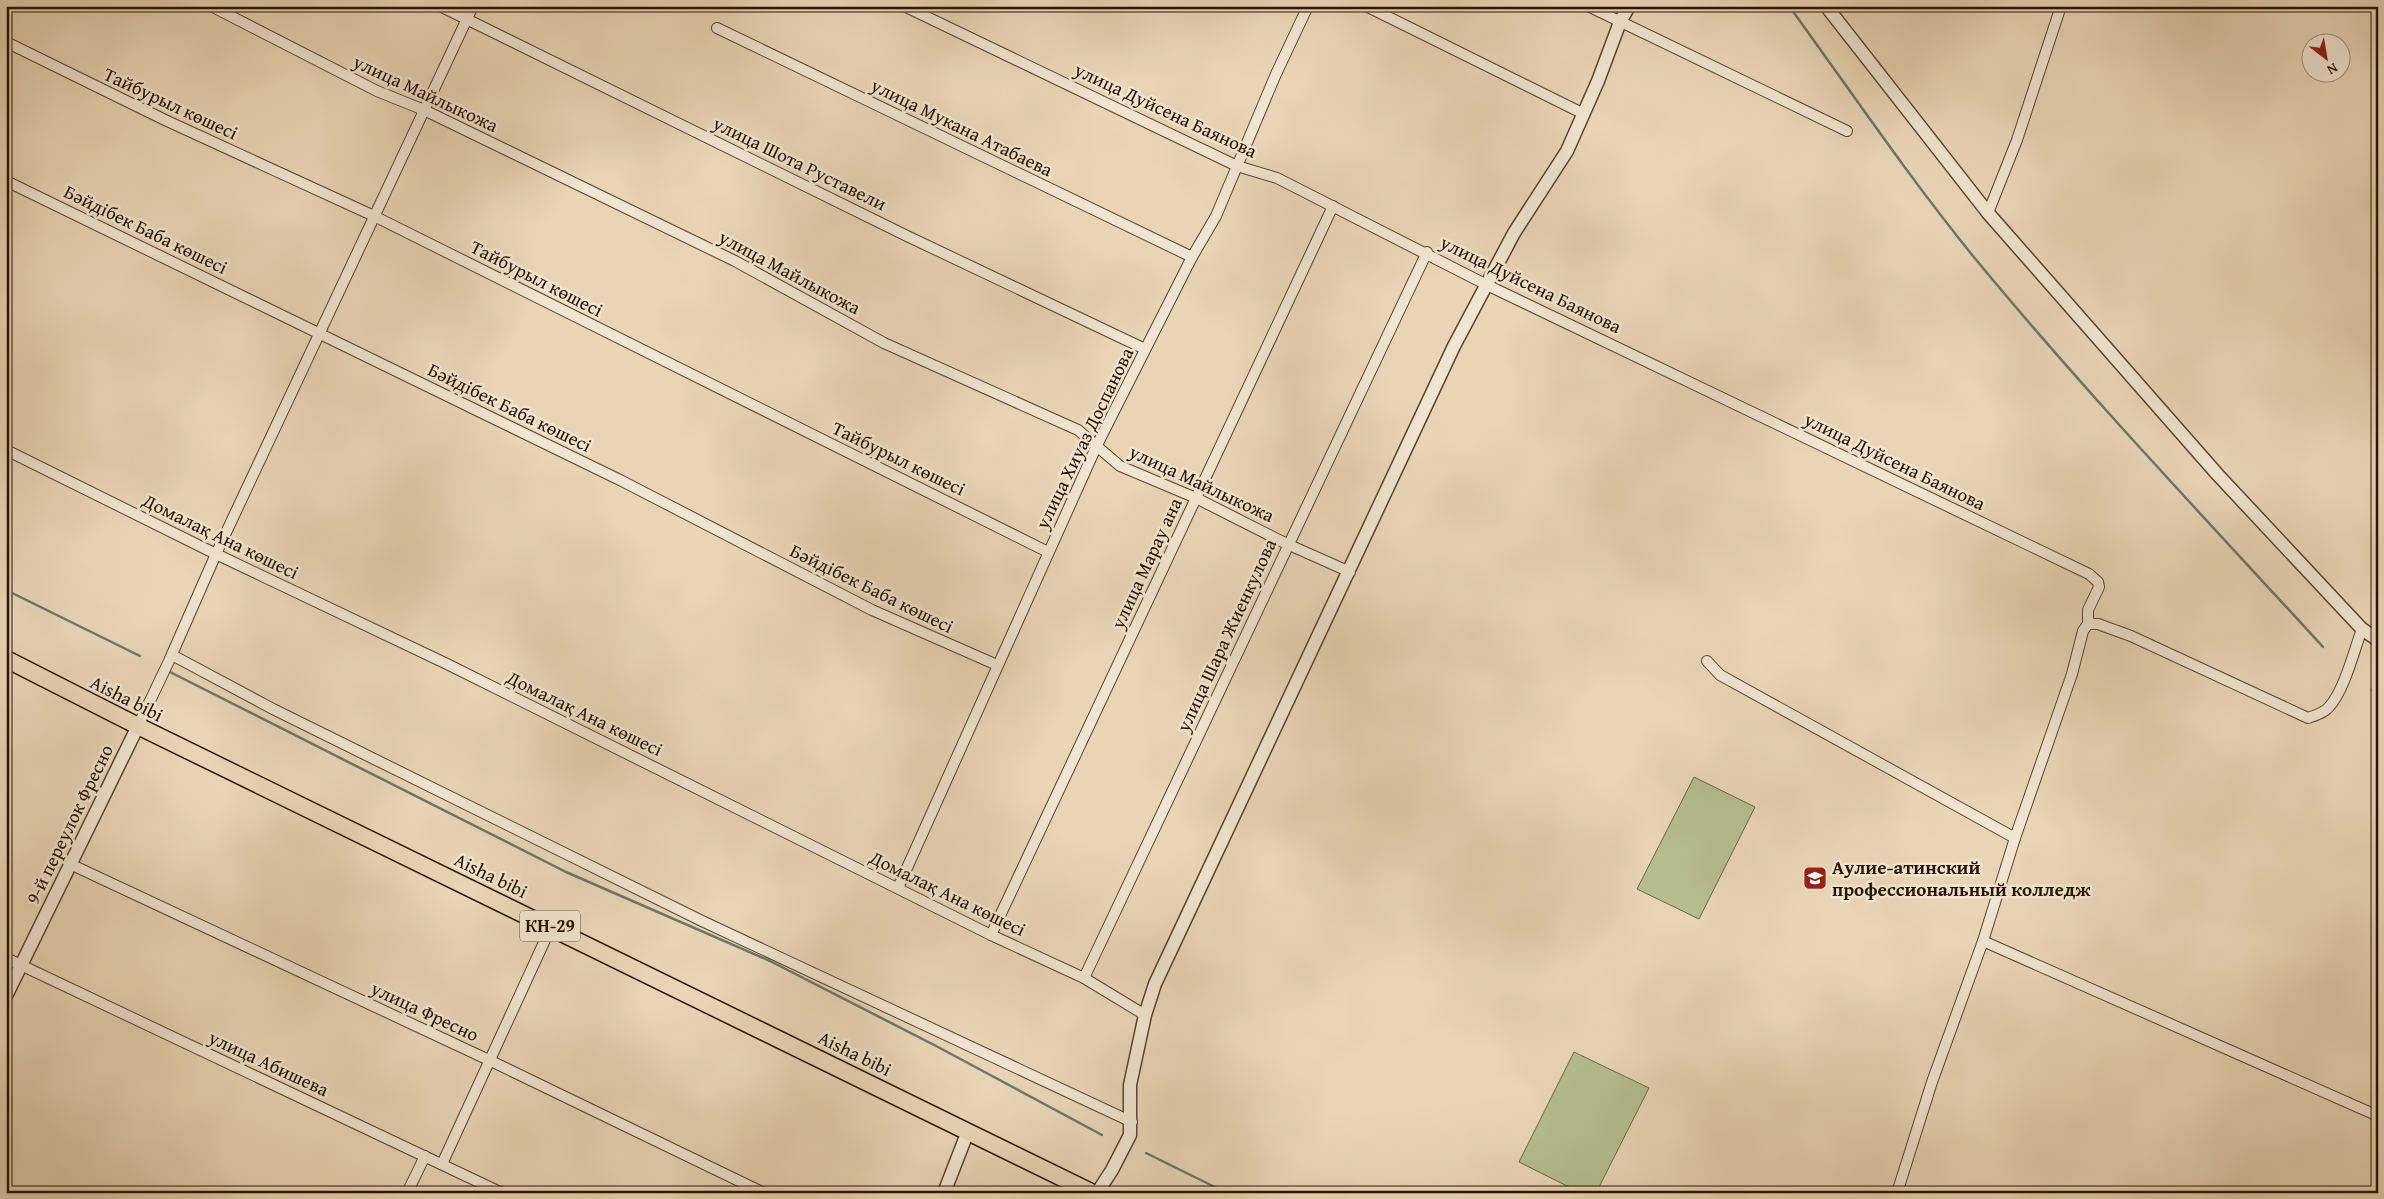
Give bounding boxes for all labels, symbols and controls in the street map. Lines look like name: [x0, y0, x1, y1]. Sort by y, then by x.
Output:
north arrow: [2302, 32, 2352, 82]
street label: улица Майлыкожа: [348, 47, 503, 139]
street label: улица Дуйсена Баянова: [1069, 55, 1262, 165]
text: N: [2323, 58, 2342, 80]
street label: Тайбурыл көшесі: [99, 60, 243, 146]
street label: улица Мукана Атабаева: [866, 70, 1058, 183]
street label: улица Шота Руставели: [708, 108, 891, 217]
street label: Бәйдібек Баба көшесі: [60, 177, 232, 281]
street label: улица Майлыкожа: [713, 222, 866, 321]
street label: улица Дуйсена Баянова: [1435, 227, 1626, 340]
street label: Тайбурыл көшесі: [466, 233, 608, 323]
street label: улица Хиуаз Доспанова: [1027, 343, 1140, 534]
street label: Бәйдібек Баба көшесі: [424, 355, 596, 459]
street label: улица Дуйсена Баянова: [1799, 404, 1990, 517]
street label: Тайбурыл көшесі: [828, 414, 970, 502]
street label: улица Майлыкожа: [1124, 437, 1279, 529]
street label: Домалақ Ана көшесі: [137, 486, 304, 586]
street label: улица Марау ана: [1103, 493, 1189, 634]
street label: улица Шара Жиенкулова: [1168, 534, 1283, 737]
street label: Бәйдібек Баба көшесі: [786, 536, 958, 640]
street label: Домалақ Ана көшесі: [501, 663, 668, 763]
street label: Aisha bibi: [86, 668, 168, 728]
street label: 9-й переулок Фресно: [18, 739, 120, 909]
street label: Домалақ Ана көшесі: [864, 843, 1031, 943]
street label: Aisha bibi: [450, 845, 532, 905]
place label: Аулие-атинский профессиональный колледж: [1832, 853, 2091, 903]
school or university icon: Аулие-атинский профессиональный колледж: [1802, 865, 1828, 891]
road number: КН-29: [520, 910, 580, 941]
street label: улица Фресно: [366, 973, 484, 1048]
street label: улица Абишева: [203, 1022, 334, 1103]
street label: Aisha bibi: [814, 1023, 896, 1083]

